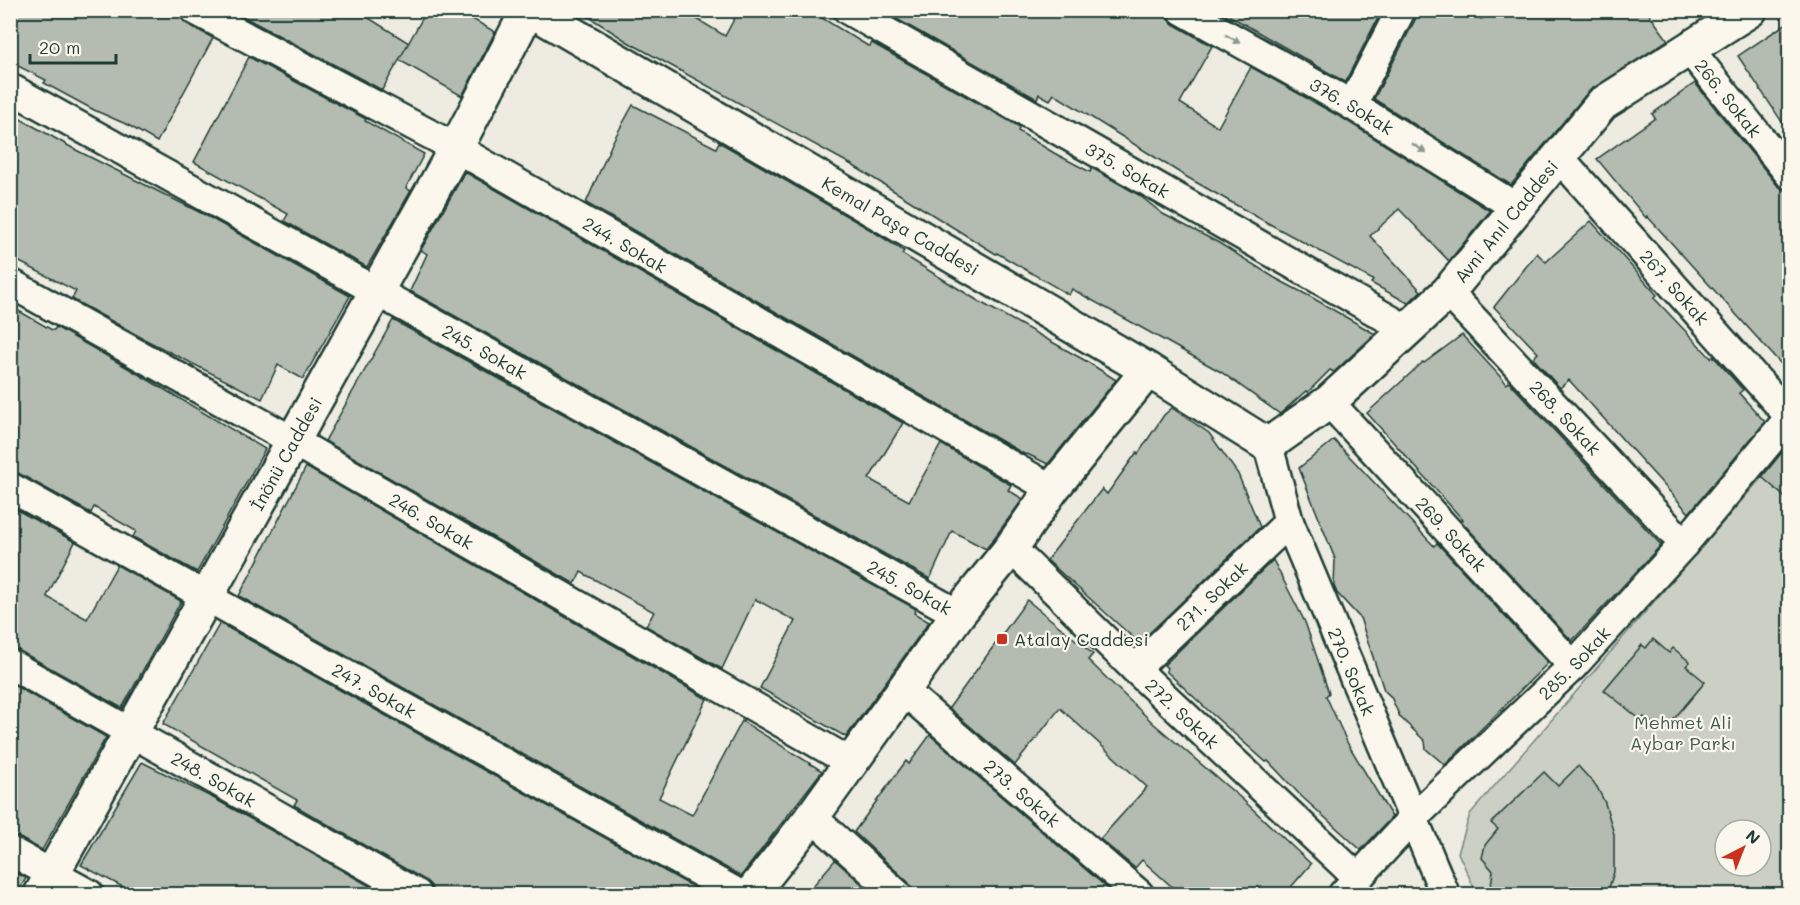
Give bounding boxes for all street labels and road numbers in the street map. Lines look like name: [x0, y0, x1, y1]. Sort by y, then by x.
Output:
street label: 266. Sokak: [1690, 54, 1767, 142]
street label: 376. Sokak: [1305, 72, 1398, 140]
street label: 375. Sokak: [1081, 136, 1174, 203]
street label: Avni Anıl Caddesi: [1448, 155, 1563, 288]
street label: Kemal Paşa Caddesi: [818, 170, 984, 281]
street label: 244. Sokak: [579, 211, 672, 278]
street label: 267. Sokak: [1635, 244, 1714, 330]
street label: 245. Sokak: [438, 318, 531, 385]
street label: 268. Sokak: [1525, 375, 1606, 460]
street label: İnönü Caddesi: [245, 392, 327, 515]
street label: 246. Sokak: [385, 487, 478, 555]
street label: 269. Sokak: [1411, 492, 1492, 577]
street label: 245. Sokak: [863, 554, 956, 620]
street label: 271. Sokak: [1171, 556, 1253, 636]
street label: 285. Sokak: [1533, 621, 1615, 705]
street label: 270. Sokak: [1323, 624, 1381, 719]
street label: 247. Sokak: [328, 657, 421, 723]
street label: 272. Sokak: [1140, 673, 1224, 754]
street label: 248. Sokak: [167, 746, 260, 813]
street label: 273. Sokak: [979, 754, 1065, 832]

